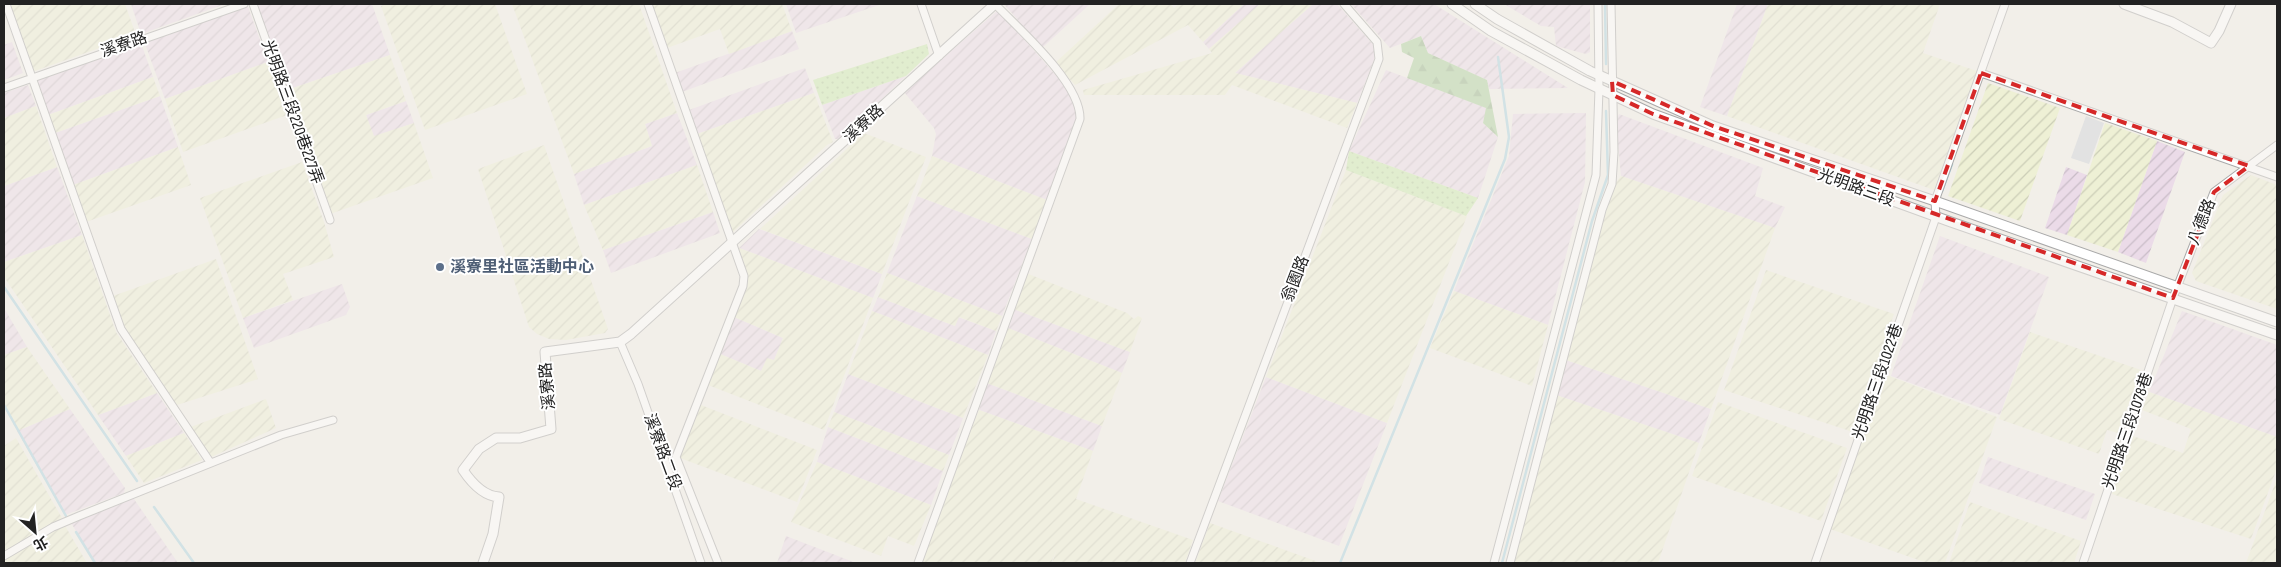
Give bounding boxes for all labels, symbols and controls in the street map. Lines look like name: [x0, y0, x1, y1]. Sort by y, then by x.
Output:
street label: 溪寮路: [98, 28, 150, 62]
street label: 光明路三段220巷227弄: [257, 37, 327, 187]
street label: 溪寮路: [840, 101, 888, 147]
street label: 光明路三段: [1815, 165, 1897, 211]
street label: 八德路: [2184, 196, 2220, 248]
street label: 翁園路: [1279, 253, 1313, 305]
place label: 溪寮里社區活動中心: [450, 257, 594, 277]
marker: 溪寮里社區活動中心: [434, 261, 446, 273]
street label: 光明路三段1022巷: [1849, 321, 1907, 443]
street label: 溪寮路: [536, 361, 560, 411]
street label: 光明路三段1078巷: [2099, 370, 2157, 492]
street label: 溪寮路二段: [639, 411, 685, 493]
north arrow: [10, 507, 60, 557]
text: 北: [31, 532, 51, 554]

